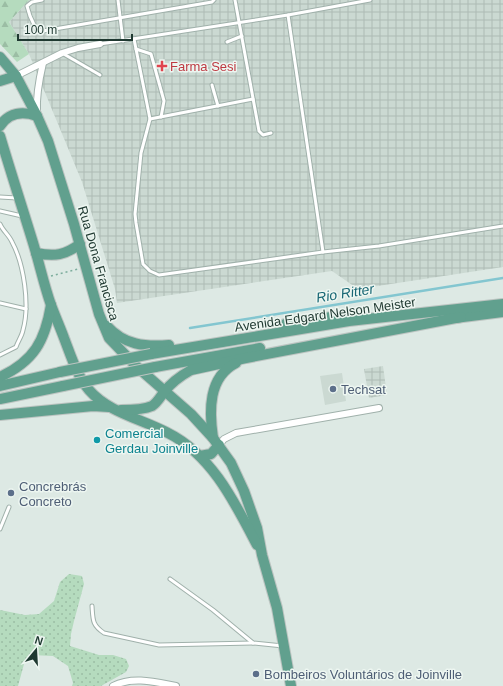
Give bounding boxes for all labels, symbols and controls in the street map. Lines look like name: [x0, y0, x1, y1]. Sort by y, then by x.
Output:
scale bar: [18, 16, 132, 42]
text: 100 m: [24, 23, 57, 37]
place label: Farma Sesi: [170, 59, 237, 74]
marker: Farma Sesi: [157, 61, 167, 71]
street label: Rua Dona Francisca: [75, 204, 122, 323]
water label: Rio Ritter: [315, 280, 376, 305]
street label: Avenida Edgard Nelson Meister: [234, 294, 417, 335]
place label: Techsat: [341, 382, 386, 397]
marker: Techsat: [328, 384, 338, 394]
place label: Comercial Gerdau Joinville: [105, 426, 198, 456]
marker: Comercial Gerdau Joinville: [92, 435, 102, 445]
place label: Concrebrás Concreto: [19, 479, 87, 509]
marker: Concrebrás Concreto: [6, 488, 16, 498]
north arrow: [16, 630, 56, 670]
text: N: [33, 634, 45, 647]
place label: Bombeiros Voluntários de Joinville: [264, 667, 462, 682]
marker: Bombeiros Voluntários de Joinville: [251, 669, 261, 679]

